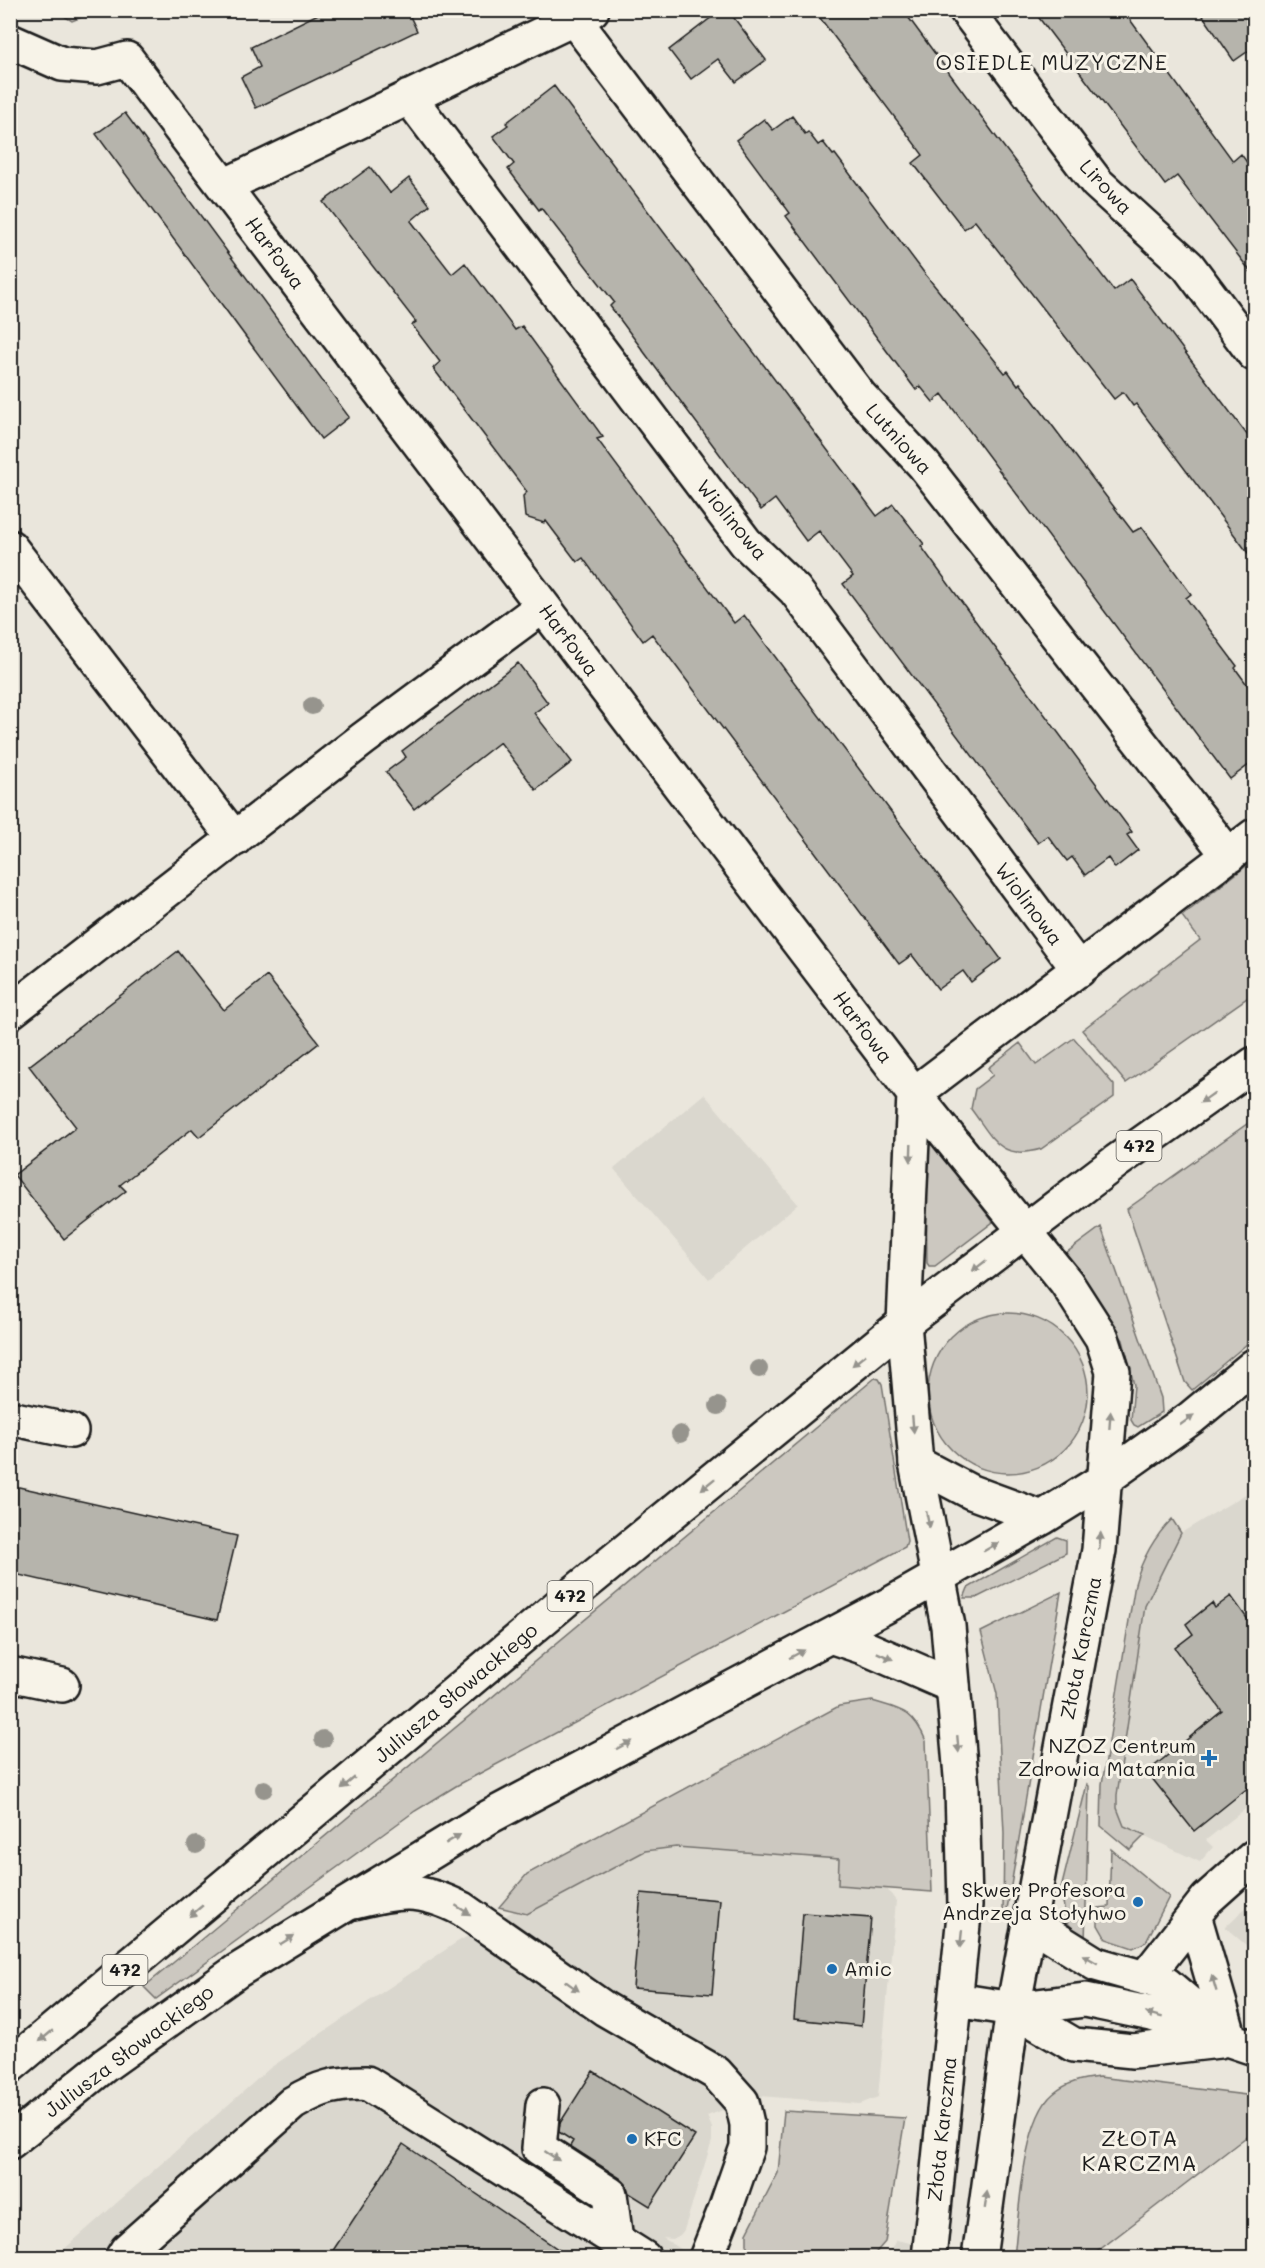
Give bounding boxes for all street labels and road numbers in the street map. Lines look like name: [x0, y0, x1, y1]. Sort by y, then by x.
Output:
street label: Lirowa: [1075, 153, 1139, 220]
street label: Harfowa: [240, 211, 312, 294]
street label: Lutniowa: [861, 397, 939, 479]
street label: Wiolinowa: [691, 474, 774, 565]
street label: Harfowa: [534, 598, 606, 681]
street label: Wiolinowa: [990, 857, 1070, 950]
street label: Harfowa: [828, 985, 900, 1068]
road number: 472: [1116, 1131, 1162, 1161]
street label: Złota Karczma: [1053, 1574, 1107, 1722]
road number: 472: [548, 1581, 592, 1611]
street label: Juliusza Słowackiego: [368, 1616, 542, 1768]
road number: 472: [102, 1955, 148, 1985]
street label: Juliusza Słowackiego: [39, 1978, 218, 2122]
street label: Złota Karczma: [920, 2055, 962, 2202]

